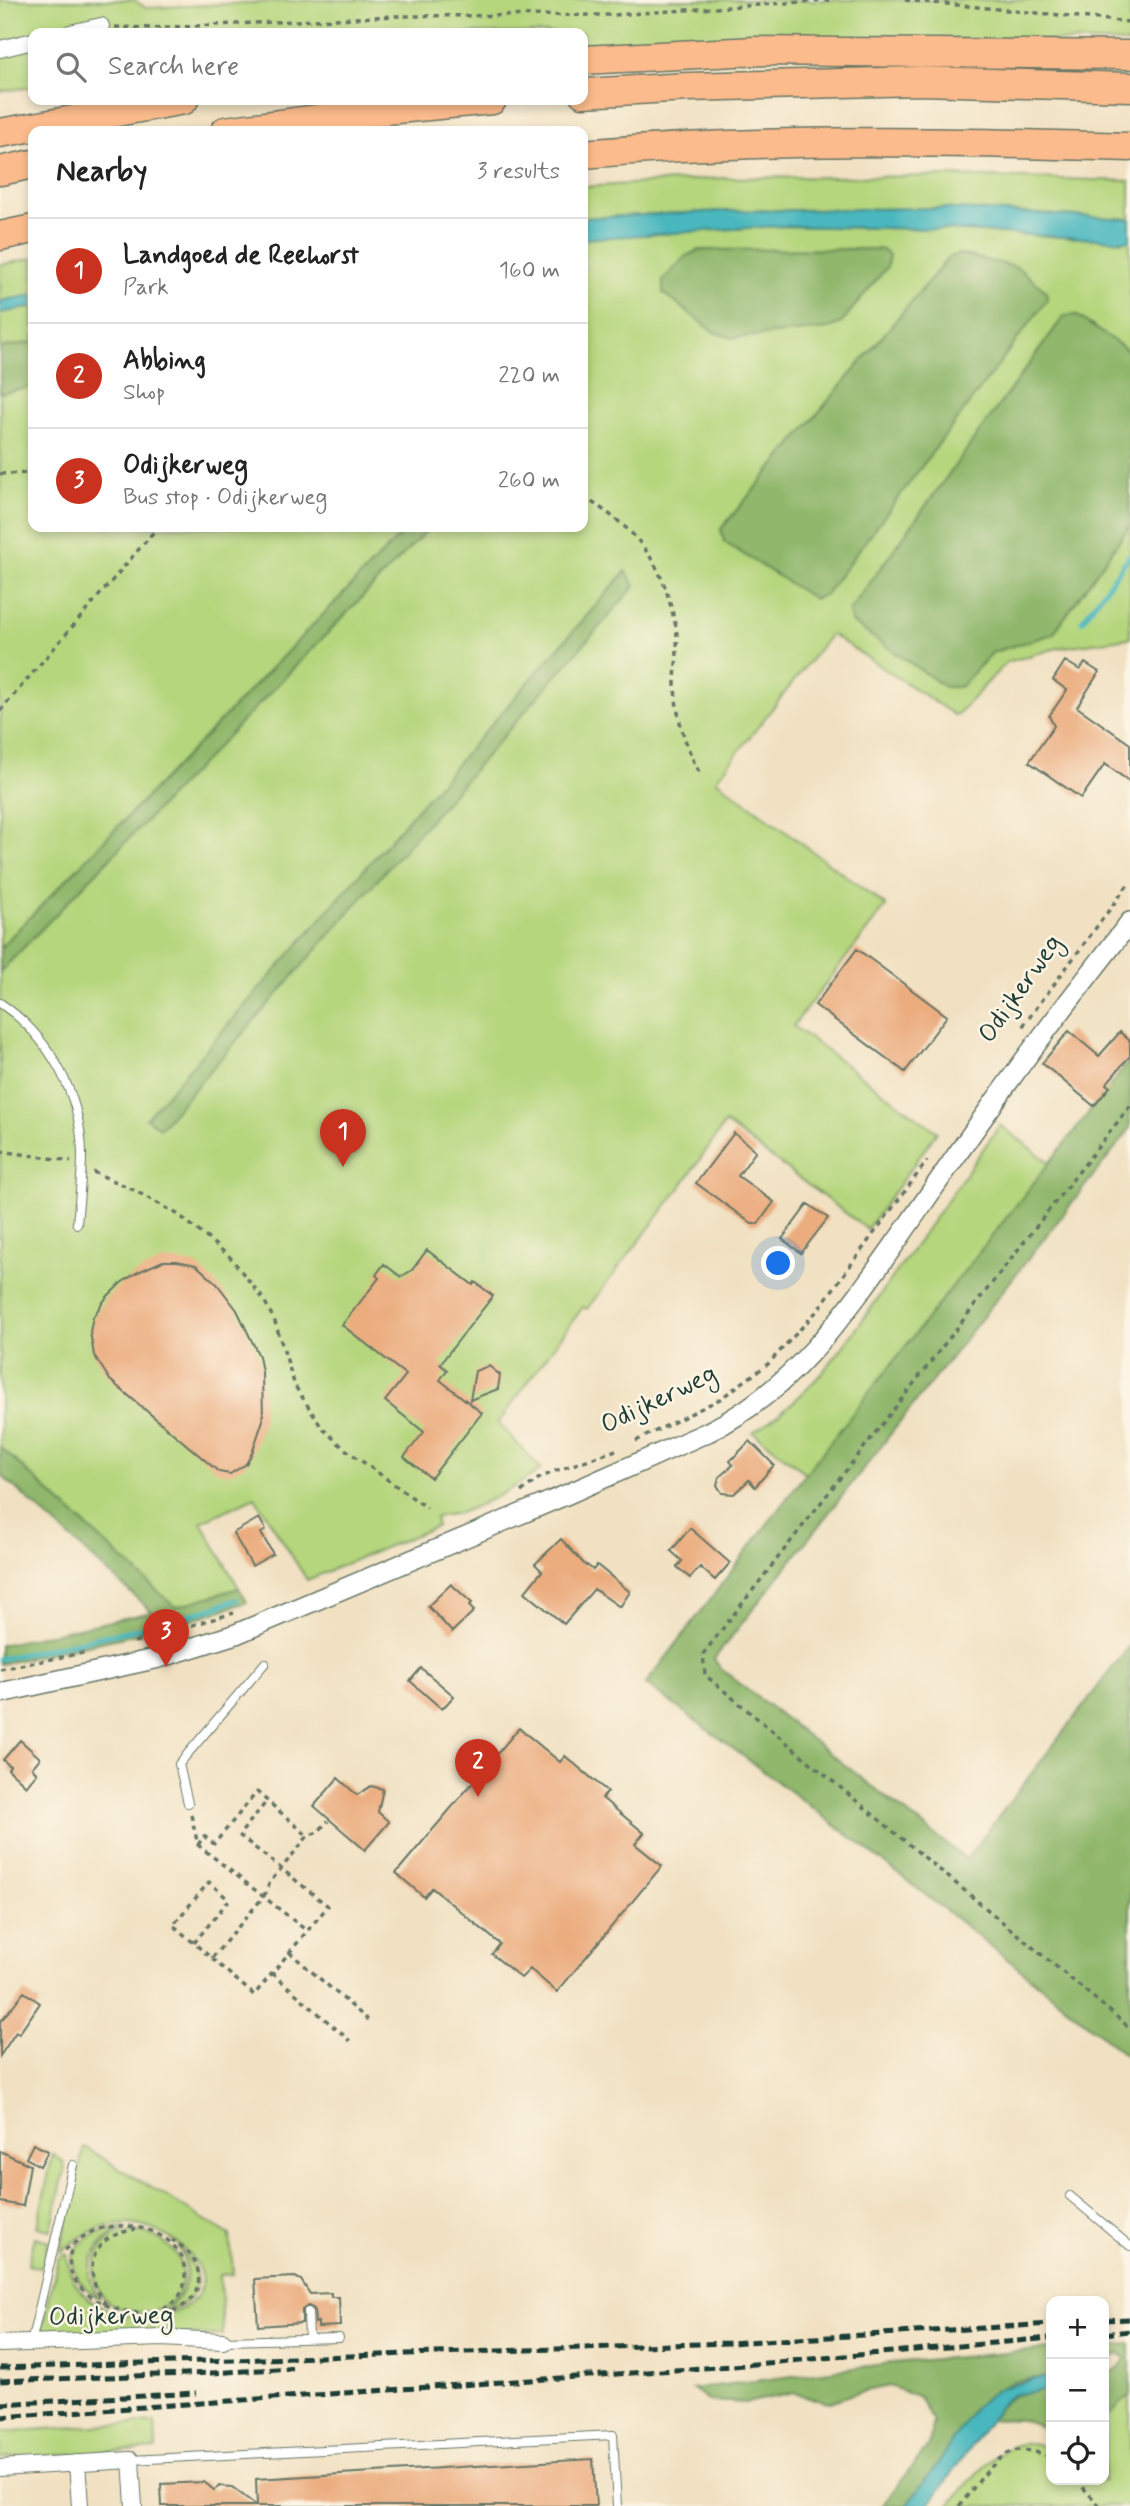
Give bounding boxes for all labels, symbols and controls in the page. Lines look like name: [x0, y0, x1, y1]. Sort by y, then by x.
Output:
search box: [28, 28, 588, 105]
icon: search: [52, 48, 90, 86]
text: Search here: [108, 50, 239, 84]
text: Nearby: [56, 152, 147, 191]
text: 3 results: [477, 157, 560, 187]
text: Landgoed de Reehorst: [123, 239, 359, 273]
text: 1: [74, 256, 84, 286]
text: 160 m: [499, 256, 560, 286]
text: Park: [123, 273, 169, 303]
text: Abbing: [123, 344, 206, 378]
text: 2: [73, 361, 85, 391]
text: 220 m: [498, 361, 560, 391]
text: Shop: [123, 378, 165, 408]
text: Odijkerweg: [123, 449, 248, 483]
text: 3: [74, 466, 84, 496]
text: 260 m: [498, 466, 560, 496]
text: Bus stop · Odijkerweg: [123, 483, 327, 513]
street label: Odijkerweg: [971, 928, 1072, 1051]
pin: 1: [320, 1109, 366, 1167]
your location: [761, 1246, 795, 1280]
street label: Odijkerweg: [595, 1357, 723, 1444]
pin: 3: [143, 1609, 189, 1667]
pin: 2: [455, 1739, 501, 1797]
map controls: [1046, 2296, 1109, 2485]
button: +: [1046, 2296, 1109, 2359]
street label: Odijkerweg: [48, 2299, 174, 2337]
button: −: [1046, 2359, 1109, 2422]
button: locate: [1046, 2422, 1109, 2485]

